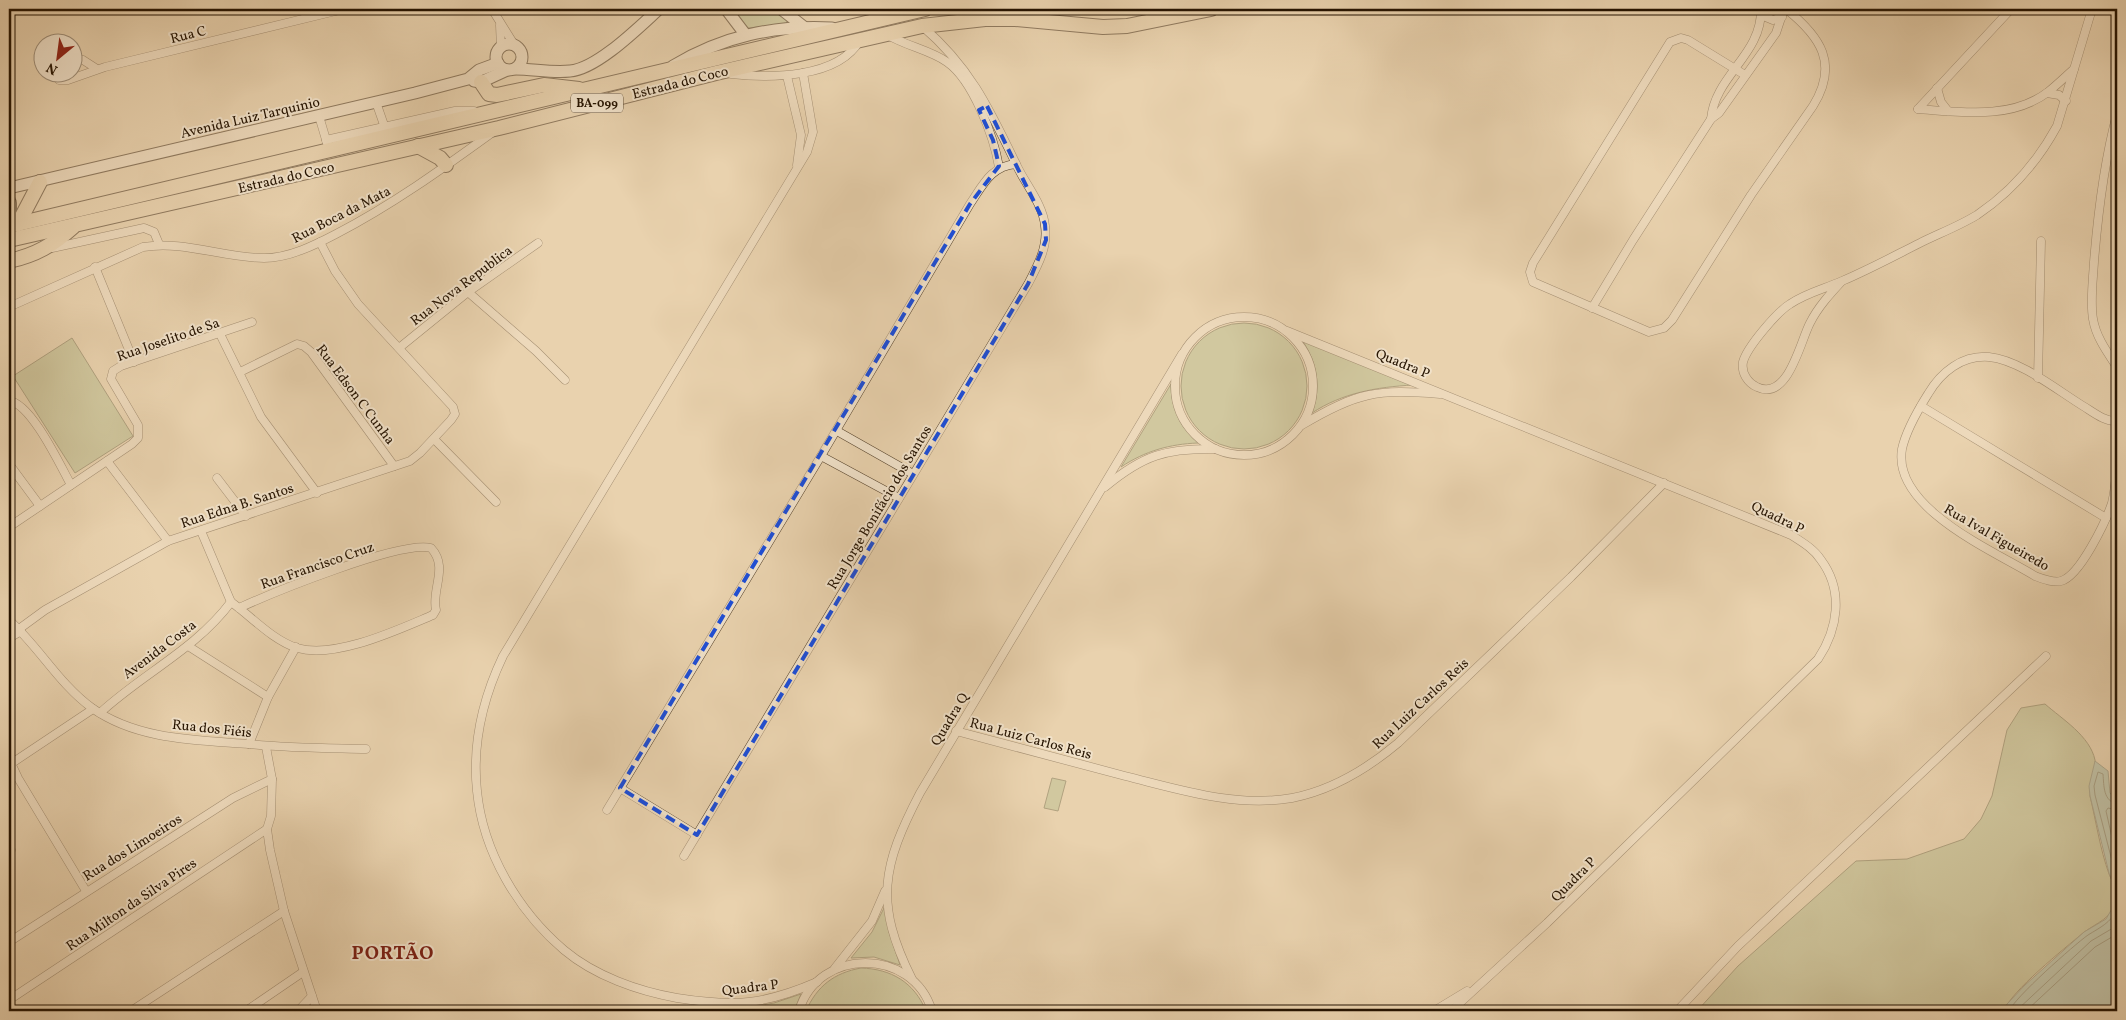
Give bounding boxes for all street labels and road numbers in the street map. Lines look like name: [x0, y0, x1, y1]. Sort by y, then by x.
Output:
street label: Rua C: [168, 22, 208, 49]
street label: Estrada do Coco: [630, 62, 730, 105]
street label: Avenida Luiz Tarquinio: [179, 93, 322, 144]
road number: BA-099: [571, 94, 623, 112]
street label: Estrada do Coco: [236, 158, 336, 199]
street label: Rua Boca da Mata: [289, 182, 394, 248]
street label: Rua Nova Republica: [407, 242, 517, 331]
street label: Rua Joselito de Sa: [115, 314, 222, 367]
street label: Rua Edson C Cunha: [311, 341, 399, 449]
street label: Quadra P: [1373, 345, 1432, 384]
street label: Rua Jorge Bonifácio dos Santos: [824, 422, 937, 593]
street label: Rua Edna B. Santos: [179, 479, 296, 534]
street label: Quadra P: [1748, 497, 1807, 539]
street label: Rua Ival Figueiredo: [1940, 500, 2053, 576]
street label: Rua Francisco Cruz: [258, 538, 377, 595]
street label: Avenida Costa: [119, 616, 201, 684]
street label: Rua Luiz Carlos Reis: [1369, 654, 1473, 754]
street label: Quadra Q: [927, 689, 974, 750]
street label: Rua Luiz Carlos Reis: [968, 714, 1094, 765]
street label: Rua dos Fiéis: [171, 716, 253, 743]
street label: Rua dos Limoeiros: [80, 810, 186, 886]
street label: Quadra P: [1547, 853, 1601, 907]
street label: Rua Milton da Silva Pires: [63, 854, 201, 956]
street label: Quadra P: [721, 976, 780, 1001]

